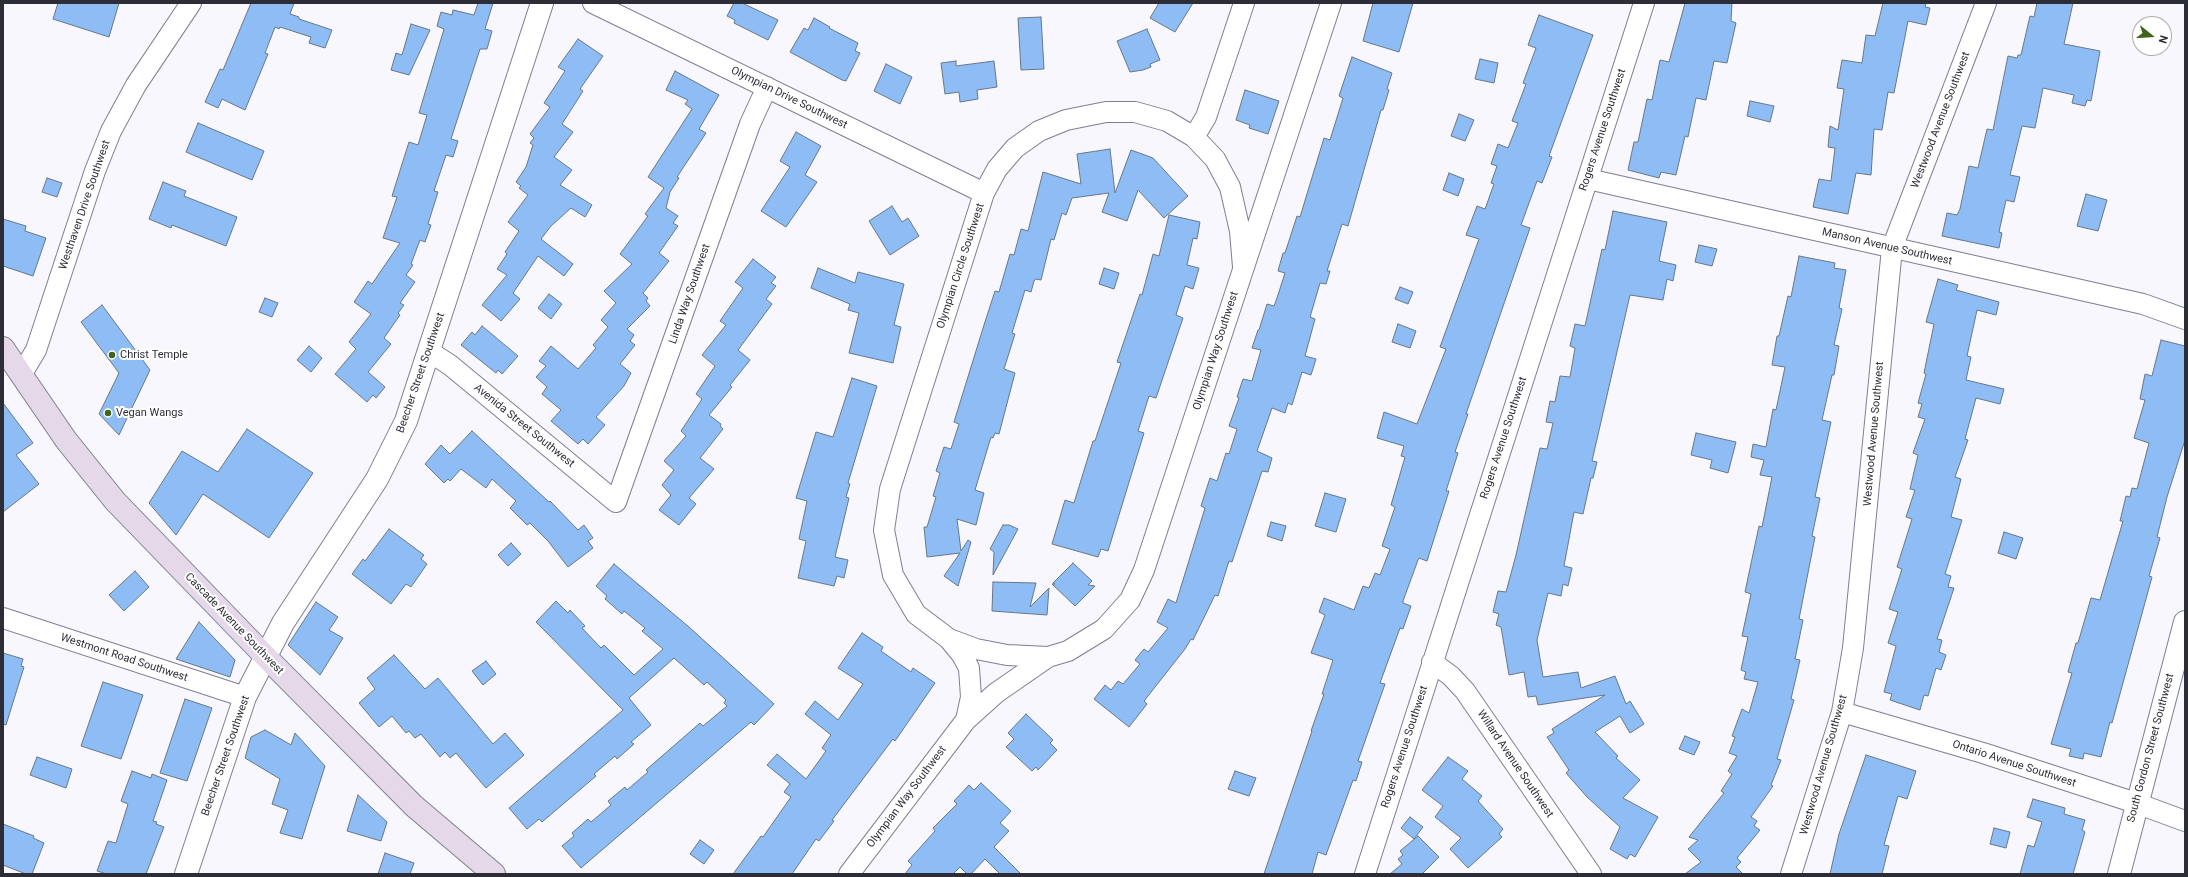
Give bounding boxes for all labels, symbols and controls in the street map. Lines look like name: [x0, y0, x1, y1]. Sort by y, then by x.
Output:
north arrow: [2132, 16, 2172, 56]
text: N: [2156, 34, 2170, 45]
street label: Westwood Avenue Southwest: [1909, 50, 1973, 190]
street label: Olympian Drive Southwest: [729, 64, 849, 132]
street label: Rogers Avenue Southwest: [1577, 67, 1629, 193]
street label: Westhaven Drive Southwest: [57, 139, 113, 271]
street label: Olympian Circle Southwest: [934, 202, 988, 330]
street label: Manson Avenue Southwest: [1821, 226, 1953, 268]
street label: Linda Way Southwest: [667, 242, 713, 346]
street label: Olympian Way Southwest: [1191, 290, 1241, 412]
street label: Beecher Street Southwest: [394, 311, 448, 435]
place label: Christ Temple: [120, 348, 188, 362]
marker: Christ Temple: [107, 350, 117, 360]
street label: Westwood Avenue Southwest: [1861, 361, 1887, 507]
street label: Rogers Avenue Southwest: [1478, 375, 1530, 501]
street label: Avenida Street Southwest: [471, 381, 577, 471]
place label: Vegan Wangs: [116, 406, 183, 420]
marker: Vegan Wangs: [103, 408, 113, 418]
street label: Cascade Avenue Southwest: [182, 571, 286, 677]
street label: Westmont Road Southwest: [59, 631, 189, 685]
street label: South Gordon Street Southwest: [2125, 672, 2177, 824]
street label: Rogers Avenue Southwest: [1379, 684, 1431, 810]
street label: Westwood Avenue Southwest: [1798, 693, 1850, 837]
street label: Beecher Street Southwest: [199, 694, 253, 818]
street label: Willard Avenue Southwest: [1474, 708, 1556, 820]
street label: Ontario Avenue Southwest: [1951, 738, 2077, 790]
street label: Olympian Way Southwest: [864, 743, 950, 851]

